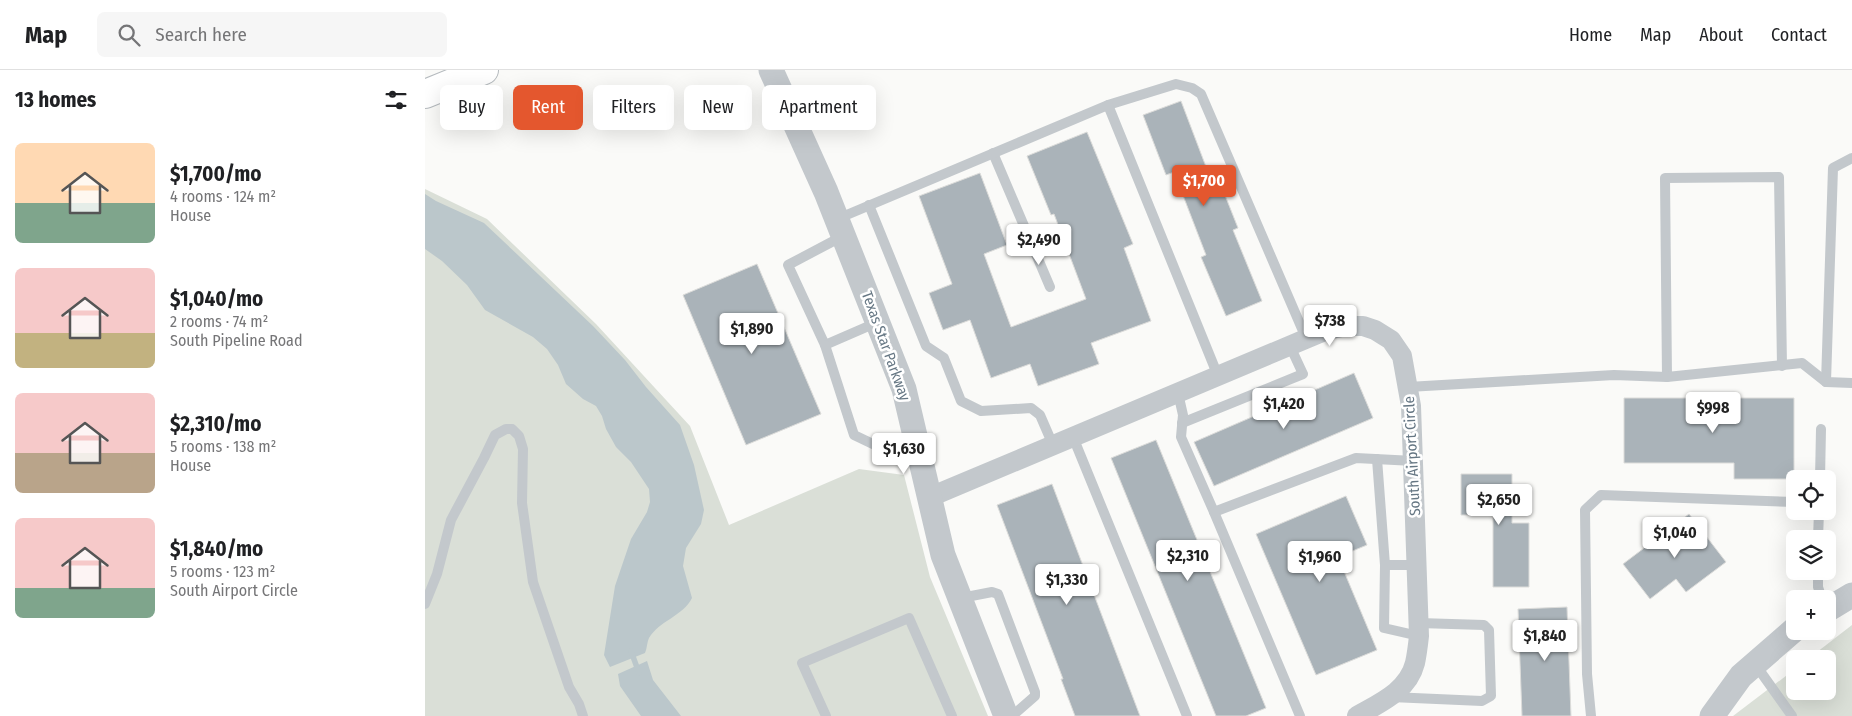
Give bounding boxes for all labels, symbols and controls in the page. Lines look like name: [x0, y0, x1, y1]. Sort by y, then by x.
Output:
search box: [97, 12, 447, 57]
text: Map: [25, 21, 67, 49]
icon: search: [115, 21, 143, 49]
text: Search here: [155, 23, 247, 46]
text: Home: [1569, 24, 1612, 46]
text: Map: [1640, 24, 1671, 46]
text: About: [1699, 24, 1743, 46]
text: Contact: [1771, 24, 1827, 46]
chip: Buy: [440, 85, 503, 130]
chip: Rent: [513, 85, 583, 130]
chip: Filters: [593, 85, 674, 130]
chip: New: [684, 85, 752, 130]
chip: Apartment: [762, 85, 876, 130]
icon: filters: [382, 86, 410, 114]
text: 13 homes: [15, 87, 96, 113]
text: $1,700/mo: [170, 161, 261, 187]
icon: home: [55, 163, 115, 223]
pin: $1,700: [1163, 164, 1245, 207]
text: $1,700: [1183, 171, 1225, 190]
text: 4 rooms · 124 m²: [170, 187, 276, 206]
text: House: [170, 206, 211, 225]
pin: $2,490: [998, 224, 1080, 266]
text: $2,490: [1017, 230, 1061, 249]
text: $1,040/mo: [170, 286, 263, 312]
icon: home: [55, 288, 115, 348]
street label: Texas Star Parkway: [858, 289, 914, 404]
pin: $738: [1300, 304, 1360, 347]
text: $738: [1315, 311, 1345, 330]
text: 2 rooms · 74 m²: [170, 312, 268, 331]
pin: $1,890: [711, 312, 793, 355]
text: $1,890: [730, 319, 774, 338]
text: South Pipeline Road: [170, 331, 302, 350]
pin: $1,420: [1243, 388, 1325, 430]
pin: $998: [1683, 392, 1743, 434]
text: $1,420: [1263, 394, 1305, 413]
street label: South Airport Circle: [1400, 396, 1424, 516]
text: $998: [1697, 398, 1729, 417]
text: $2,310/mo: [170, 411, 261, 437]
icon: home: [55, 413, 115, 473]
pin: $1,630: [863, 432, 945, 475]
text: 5 rooms · 138 m²: [170, 437, 276, 456]
text: $1,630: [883, 439, 925, 458]
text: House: [170, 456, 211, 475]
map controls: [1786, 470, 1836, 700]
button: locate: [1786, 470, 1836, 520]
pin: $2,650: [1458, 484, 1540, 526]
text: $2,650: [1477, 490, 1521, 509]
pin: $1,040: [1634, 516, 1716, 559]
text: $1,040: [1653, 523, 1697, 542]
button: layers: [1786, 530, 1836, 580]
text: $1,840/mo: [170, 536, 263, 562]
icon: home: [55, 538, 115, 598]
pin: $2,310: [1147, 540, 1229, 582]
pin: $1,960: [1279, 540, 1361, 583]
text: $2,310: [1167, 546, 1209, 565]
text: $1,960: [1299, 547, 1341, 566]
text: 5 rooms · 123 m²: [170, 562, 275, 581]
pin: $1,330: [1026, 564, 1108, 606]
text: $1,330: [1046, 570, 1088, 589]
text: South Airport Circle: [170, 581, 298, 600]
button: +: [1786, 590, 1836, 640]
pin: $1,840: [1504, 620, 1586, 662]
text: $1,840: [1523, 626, 1567, 645]
button: −: [1786, 650, 1836, 700]

